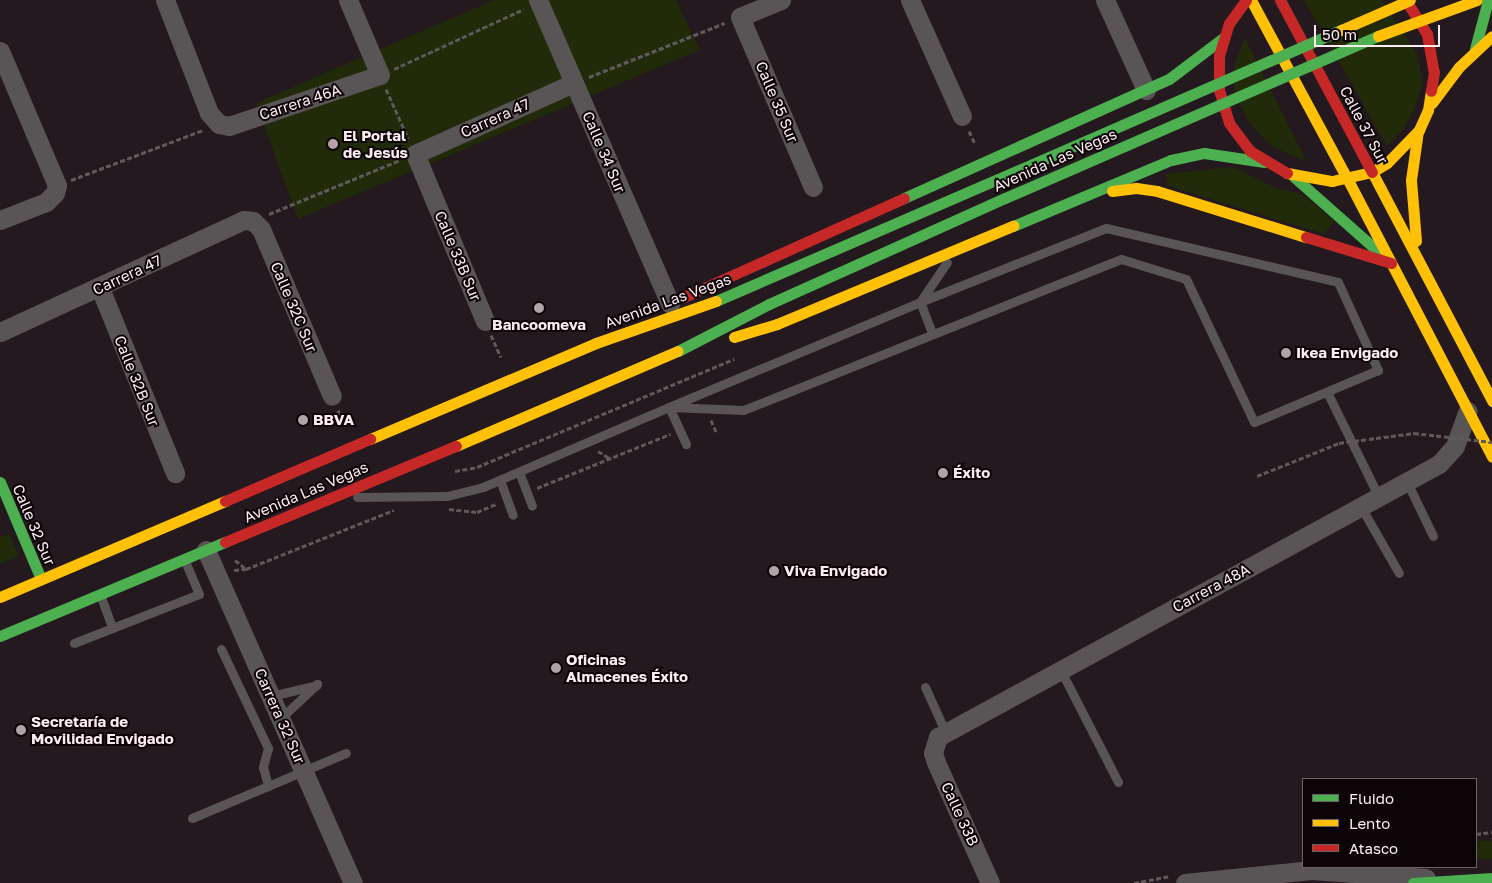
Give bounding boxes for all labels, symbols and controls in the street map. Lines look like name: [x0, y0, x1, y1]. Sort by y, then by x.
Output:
scale bar: [1317, 15, 1443, 47]
text: 50 m: [1322, 25, 1357, 43]
street label: Calle 35 Sur: [752, 59, 802, 145]
street label: Carrera 46A: [257, 80, 343, 124]
street label: Calle 37 Sur: [1336, 83, 1392, 167]
street label: Carrera 47: [458, 95, 532, 141]
street label: Calle 34 Sur: [579, 109, 629, 195]
street label: Avenida Las Vegas: [991, 125, 1119, 195]
place label: El Portal de Jesús: [343, 126, 408, 161]
marker: El Portal de Jesús: [327, 138, 339, 150]
street label: Calle 33B Sur: [431, 208, 485, 304]
street label: Carrera 47: [90, 251, 164, 299]
street label: Calle 32C Sur: [267, 259, 321, 355]
street label: Avenida Las Vegas: [602, 270, 734, 332]
marker: Bancoomeva: [533, 302, 545, 314]
place label: Bancoomeva: [492, 316, 586, 334]
street label: Calle 32B Sur: [111, 333, 163, 429]
place label: Ikea Envigado: [1296, 344, 1398, 362]
marker: Ikea Envigado: [1280, 347, 1292, 359]
place label: BBVA: [313, 411, 354, 429]
marker: BBVA: [297, 414, 309, 426]
street label: Avenida Las Vegas: [241, 458, 371, 526]
place label: Éxito: [953, 464, 990, 482]
marker: Éxito: [937, 467, 949, 479]
street label: Calle 32 Sur: [9, 482, 59, 568]
street label: Carrera 48A: [1169, 560, 1253, 616]
place label: Viva Envigado: [784, 562, 887, 580]
marker: Viva Envigado: [768, 565, 780, 577]
place label: Oficinas Almacenes Éxito: [566, 650, 688, 685]
marker: Oficinas Almacenes Éxito: [550, 662, 562, 674]
street label: Carrera 32 Sur: [251, 665, 309, 767]
place label: Secretaría de Movilidad Envigado: [31, 712, 174, 747]
marker: Secretaría de Movilidad Envigado: [15, 724, 27, 736]
legend: [1302, 778, 1477, 868]
street label: Calle 33B: [937, 779, 983, 849]
text: Fluido: [1349, 789, 1394, 807]
text: Lento: [1349, 814, 1390, 832]
text: Atasco: [1349, 839, 1398, 857]

